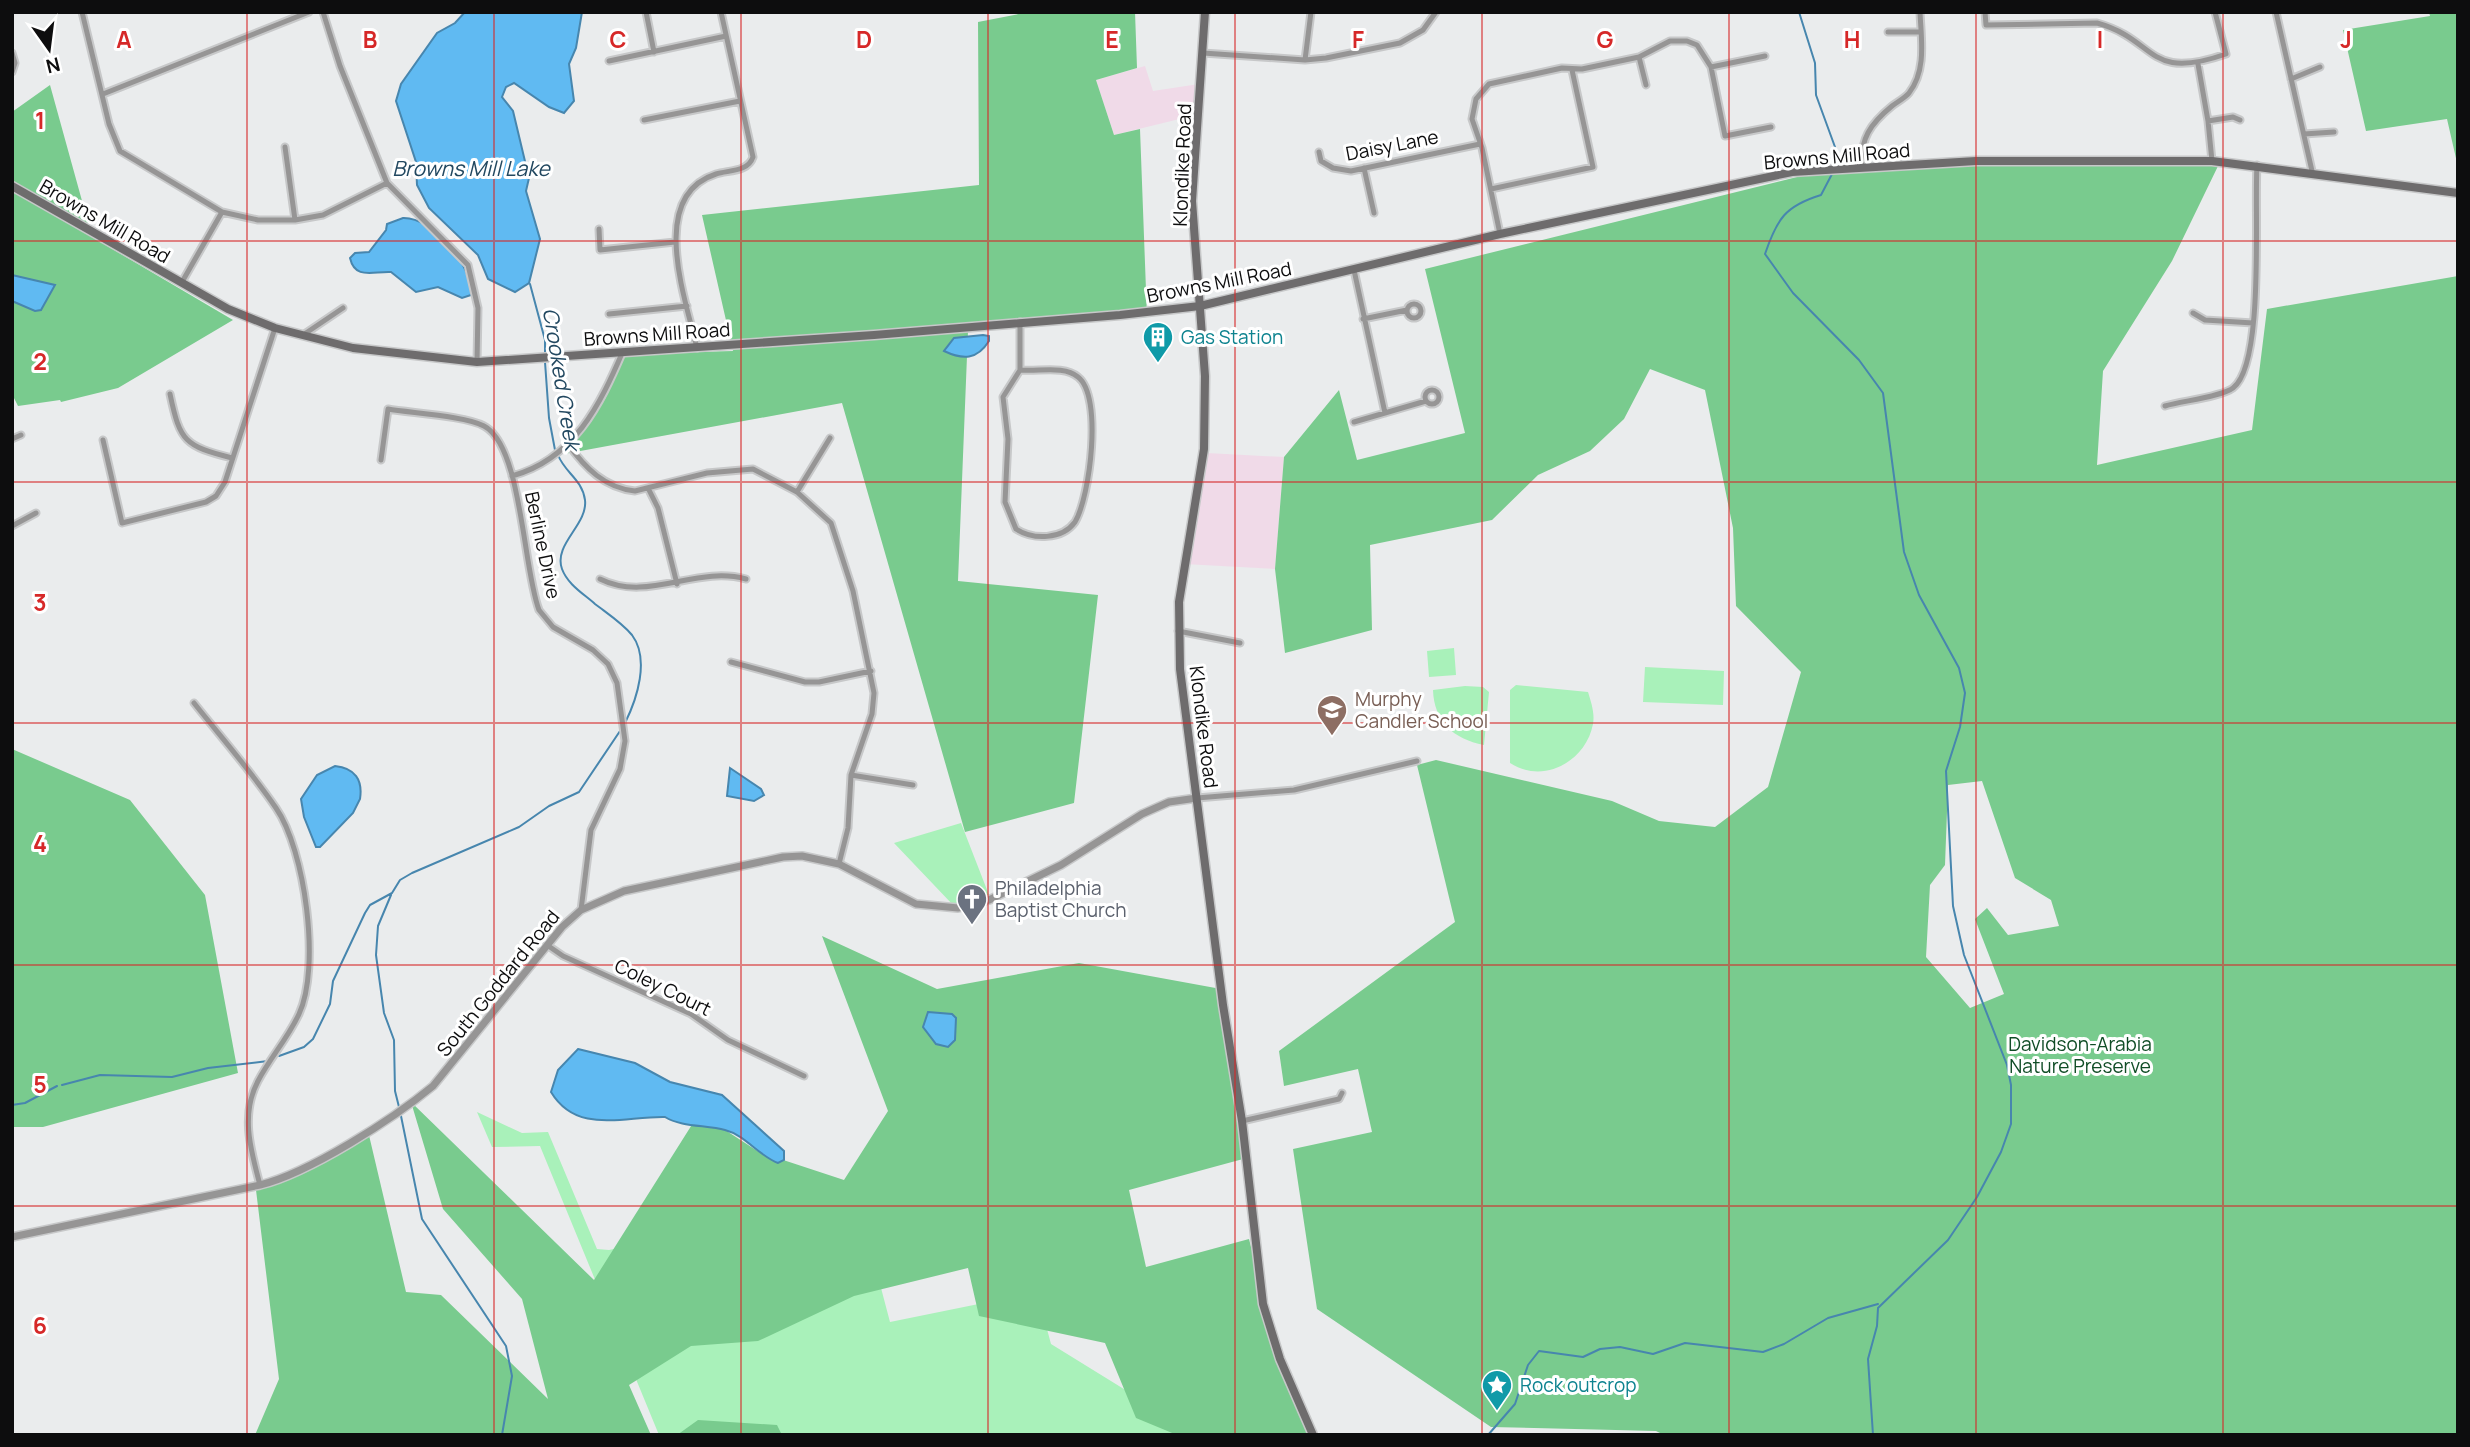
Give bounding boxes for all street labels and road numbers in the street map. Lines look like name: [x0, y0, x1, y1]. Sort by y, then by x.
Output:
street label: Klondike Road: [1167, 103, 1197, 227]
street label: Daisy Lane: [1344, 123, 1440, 167]
street label: Browns Mill Road: [1763, 137, 1911, 175]
street label: Browns Mill Road: [35, 173, 175, 269]
street label: Browns Mill Road: [1144, 255, 1294, 309]
street label: Browns Mill Road: [583, 316, 731, 352]
street label: Berline Drive: [519, 489, 567, 601]
street label: Klondike Road: [1184, 664, 1224, 790]
street label: South Goddard Road: [431, 904, 565, 1062]
street label: Coley Court: [610, 952, 716, 1022]

